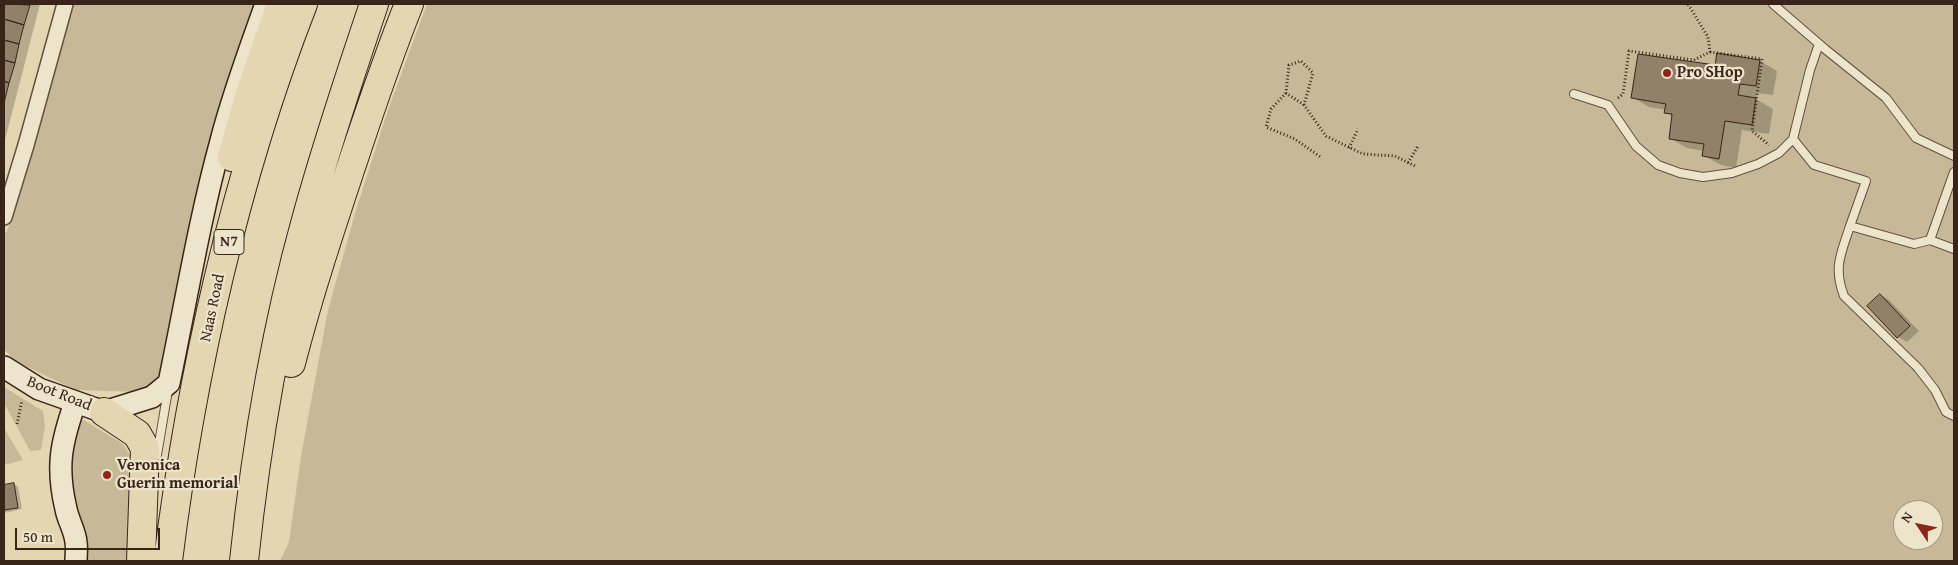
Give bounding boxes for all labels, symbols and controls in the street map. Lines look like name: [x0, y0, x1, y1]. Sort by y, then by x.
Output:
place label: Pro SHop: [1677, 63, 1743, 83]
marker: Pro SHop: [1661, 67, 1673, 79]
road number: N7: [214, 230, 244, 254]
street label: Naas Road: [196, 272, 230, 344]
street label: Boot Road: [24, 372, 94, 416]
place label: Veronica Guerin memorial: [117, 456, 238, 494]
marker: Veronica Guerin memorial: [101, 469, 113, 481]
north arrow: [1893, 500, 1943, 550]
text: N: [1895, 508, 1917, 527]
scale bar: [18, 518, 162, 550]
text: 50 m: [23, 526, 53, 547]

